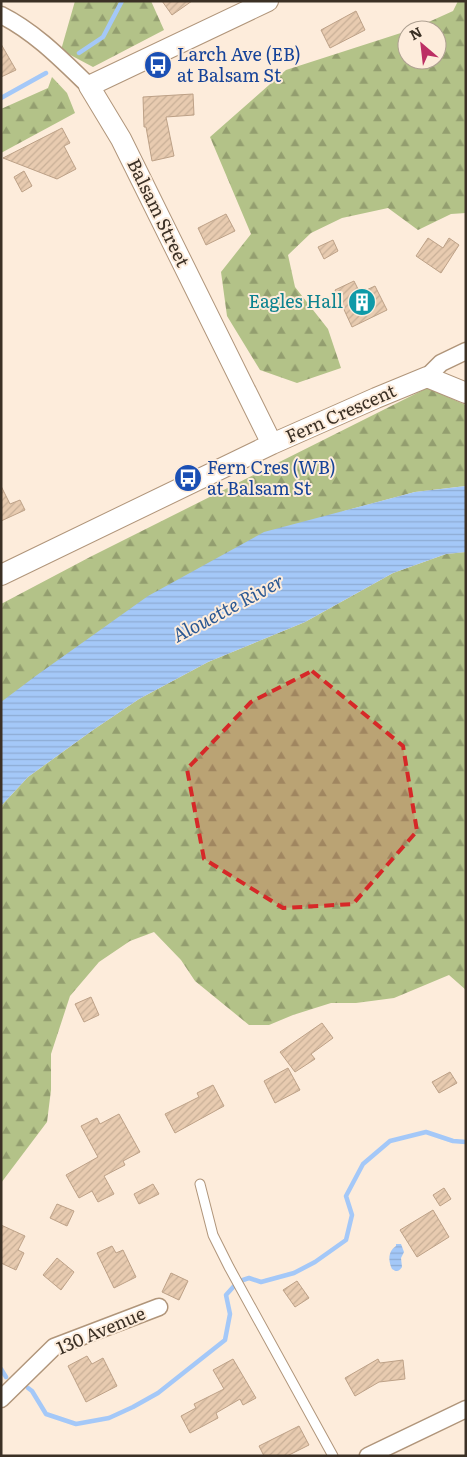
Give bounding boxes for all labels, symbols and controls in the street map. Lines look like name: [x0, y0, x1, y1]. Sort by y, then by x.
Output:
north arrow: [397, 20, 447, 70]
text: N: [406, 21, 426, 44]
place label: Larch Ave (EB) at Balsam St: [177, 40, 301, 88]
bus stop icon: Larch Ave (EB) at Balsam St: [143, 50, 173, 80]
street label: Balsam Street: [121, 153, 198, 272]
place label: Eagles Hall: [248, 287, 343, 314]
building icon: Eagles Hall: [347, 287, 377, 317]
street label: Fern Crescent: [281, 376, 401, 449]
place label: Fern Cres (WB) at Balsam St: [207, 453, 336, 501]
bus stop icon: Fern Cres (WB) at Balsam St: [173, 463, 203, 493]
water label: Alouette River: [167, 566, 289, 648]
street label: 130 Avenue: [52, 1299, 149, 1360]

